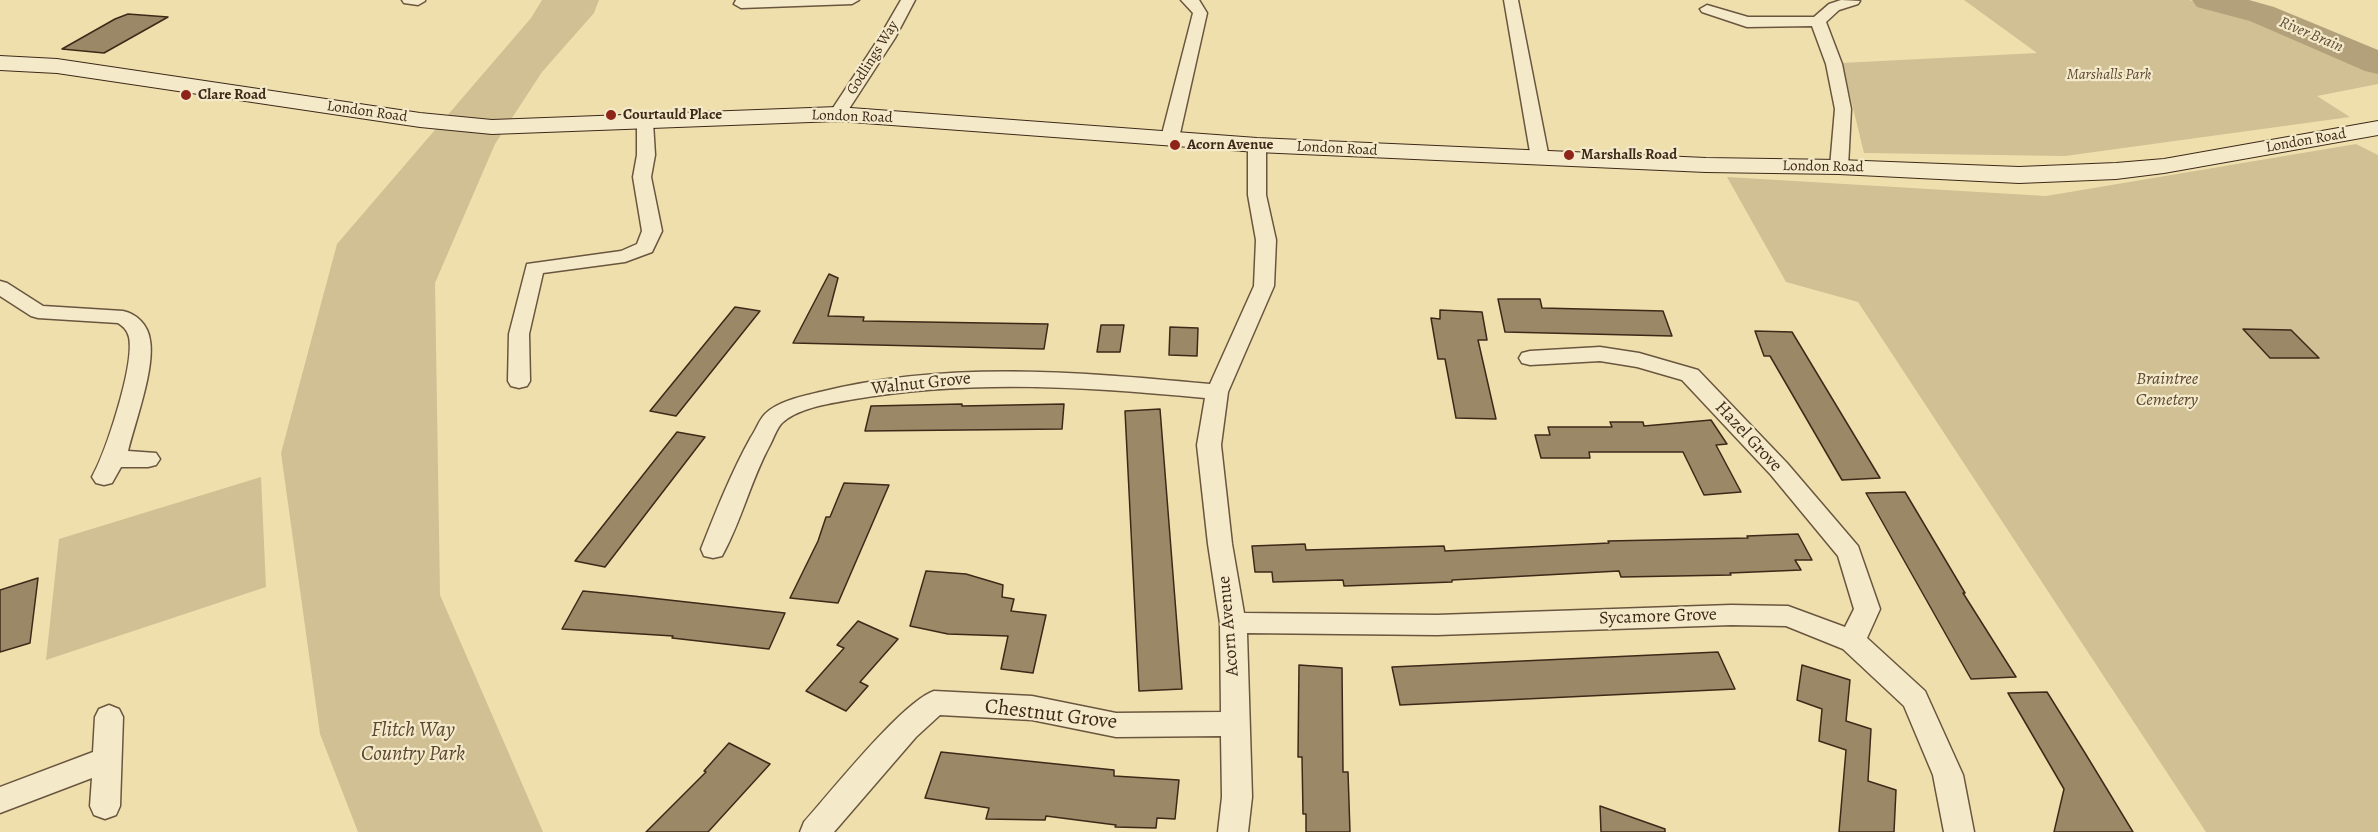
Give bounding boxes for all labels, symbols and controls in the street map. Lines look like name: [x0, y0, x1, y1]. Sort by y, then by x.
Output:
water label: River Brain: [2276, 13, 2346, 57]
street label: Godlings Way: [843, 18, 903, 98]
park label: Marshalls Park: [2067, 66, 2151, 84]
place label: Clare Road: [198, 86, 266, 104]
marker: Clare Road: [179, 88, 193, 102]
street label: London Road: [326, 97, 408, 127]
place label: Courtauld Place: [623, 106, 722, 124]
street label: London Road: [811, 107, 893, 127]
marker: Courtauld Place: [604, 108, 618, 122]
street label: London Road: [2264, 125, 2348, 157]
place label: Acorn Avenue: [1187, 136, 1274, 154]
marker: Acorn Avenue: [1168, 138, 1182, 152]
street label: London Road: [1296, 138, 1378, 160]
place label: Marshalls Road: [1581, 146, 1677, 164]
marker: Marshalls Road: [1562, 148, 1576, 162]
street label: London Road: [1782, 157, 1864, 177]
street label: Walnut Grove: [870, 368, 972, 400]
park label: Braintree Cemetery: [2136, 369, 2198, 412]
street label: Hazel Grove: [1710, 397, 1786, 477]
street label: Acorn Avenue: [1214, 575, 1244, 677]
street label: Sycamore Grove: [1599, 604, 1717, 630]
street label: Chestnut Grove: [983, 694, 1119, 736]
park label: Flitch Way Country Park: [361, 718, 465, 768]

